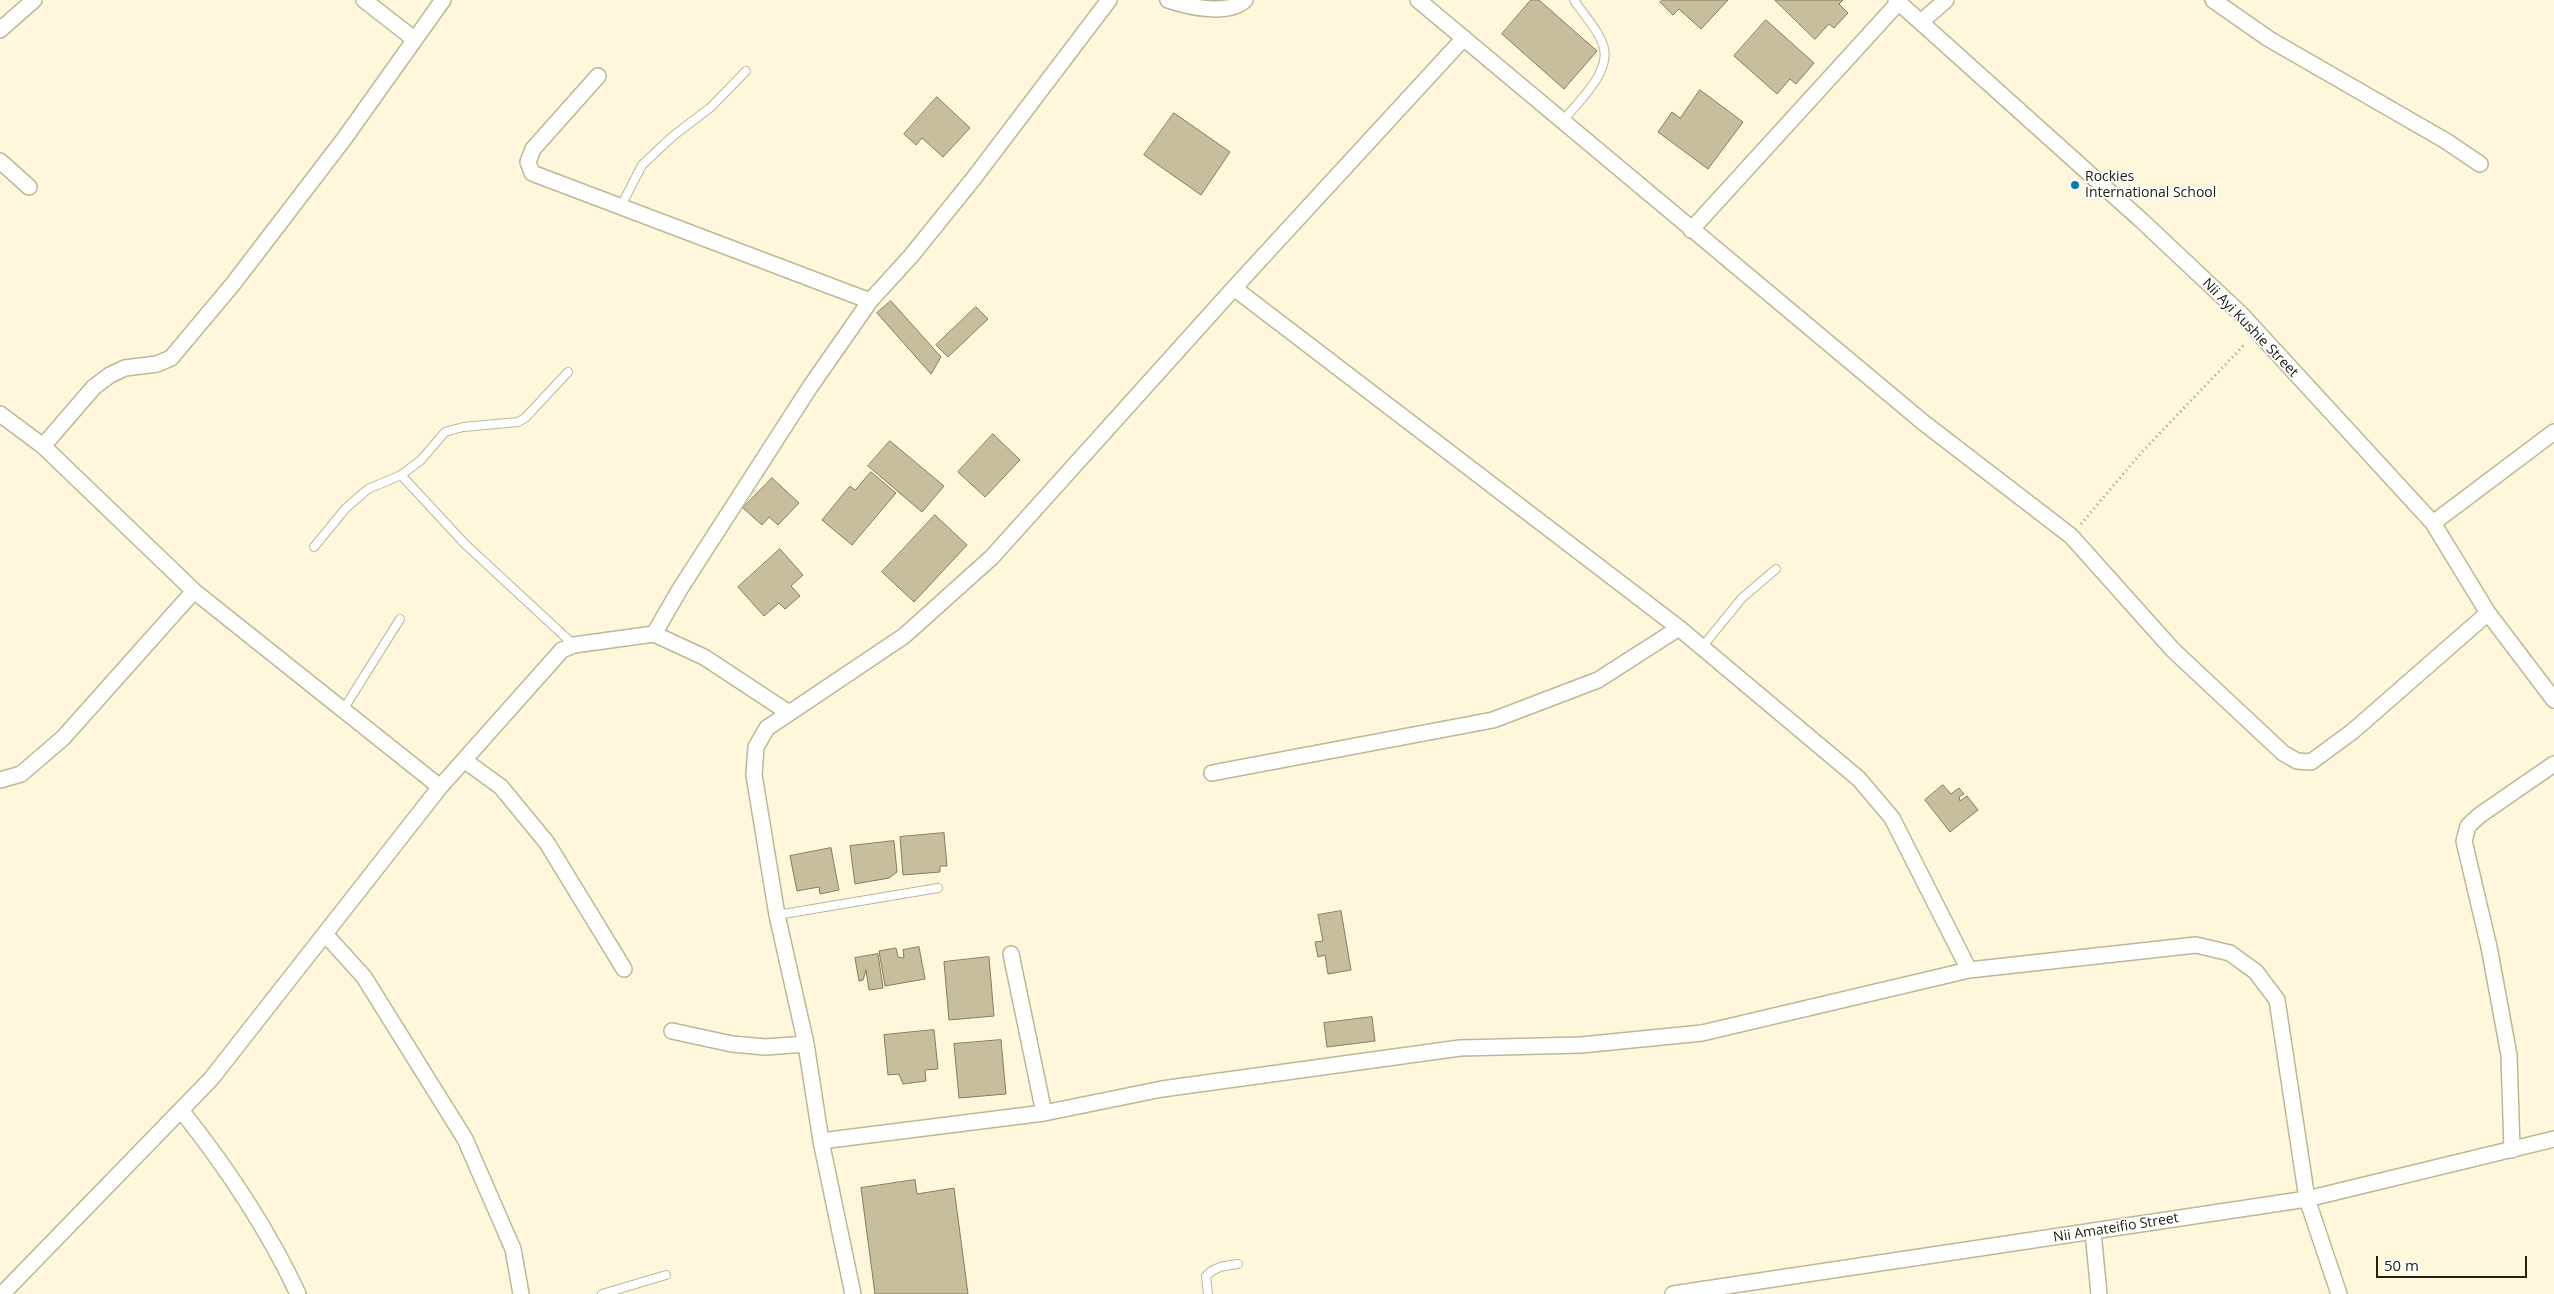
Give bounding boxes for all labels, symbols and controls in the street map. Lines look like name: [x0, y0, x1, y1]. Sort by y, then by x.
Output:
place label: Rockies International School: [2085, 169, 2216, 202]
marker: Rockies International School: [2069, 179, 2081, 191]
street label: Nii Ayi Kushie Street: [2199, 275, 2301, 381]
street label: Nii Amateifio Street: [2052, 1210, 2180, 1246]
scale bar: [2379, 1246, 2530, 1278]
text: 50 m: [2384, 1255, 2419, 1275]

